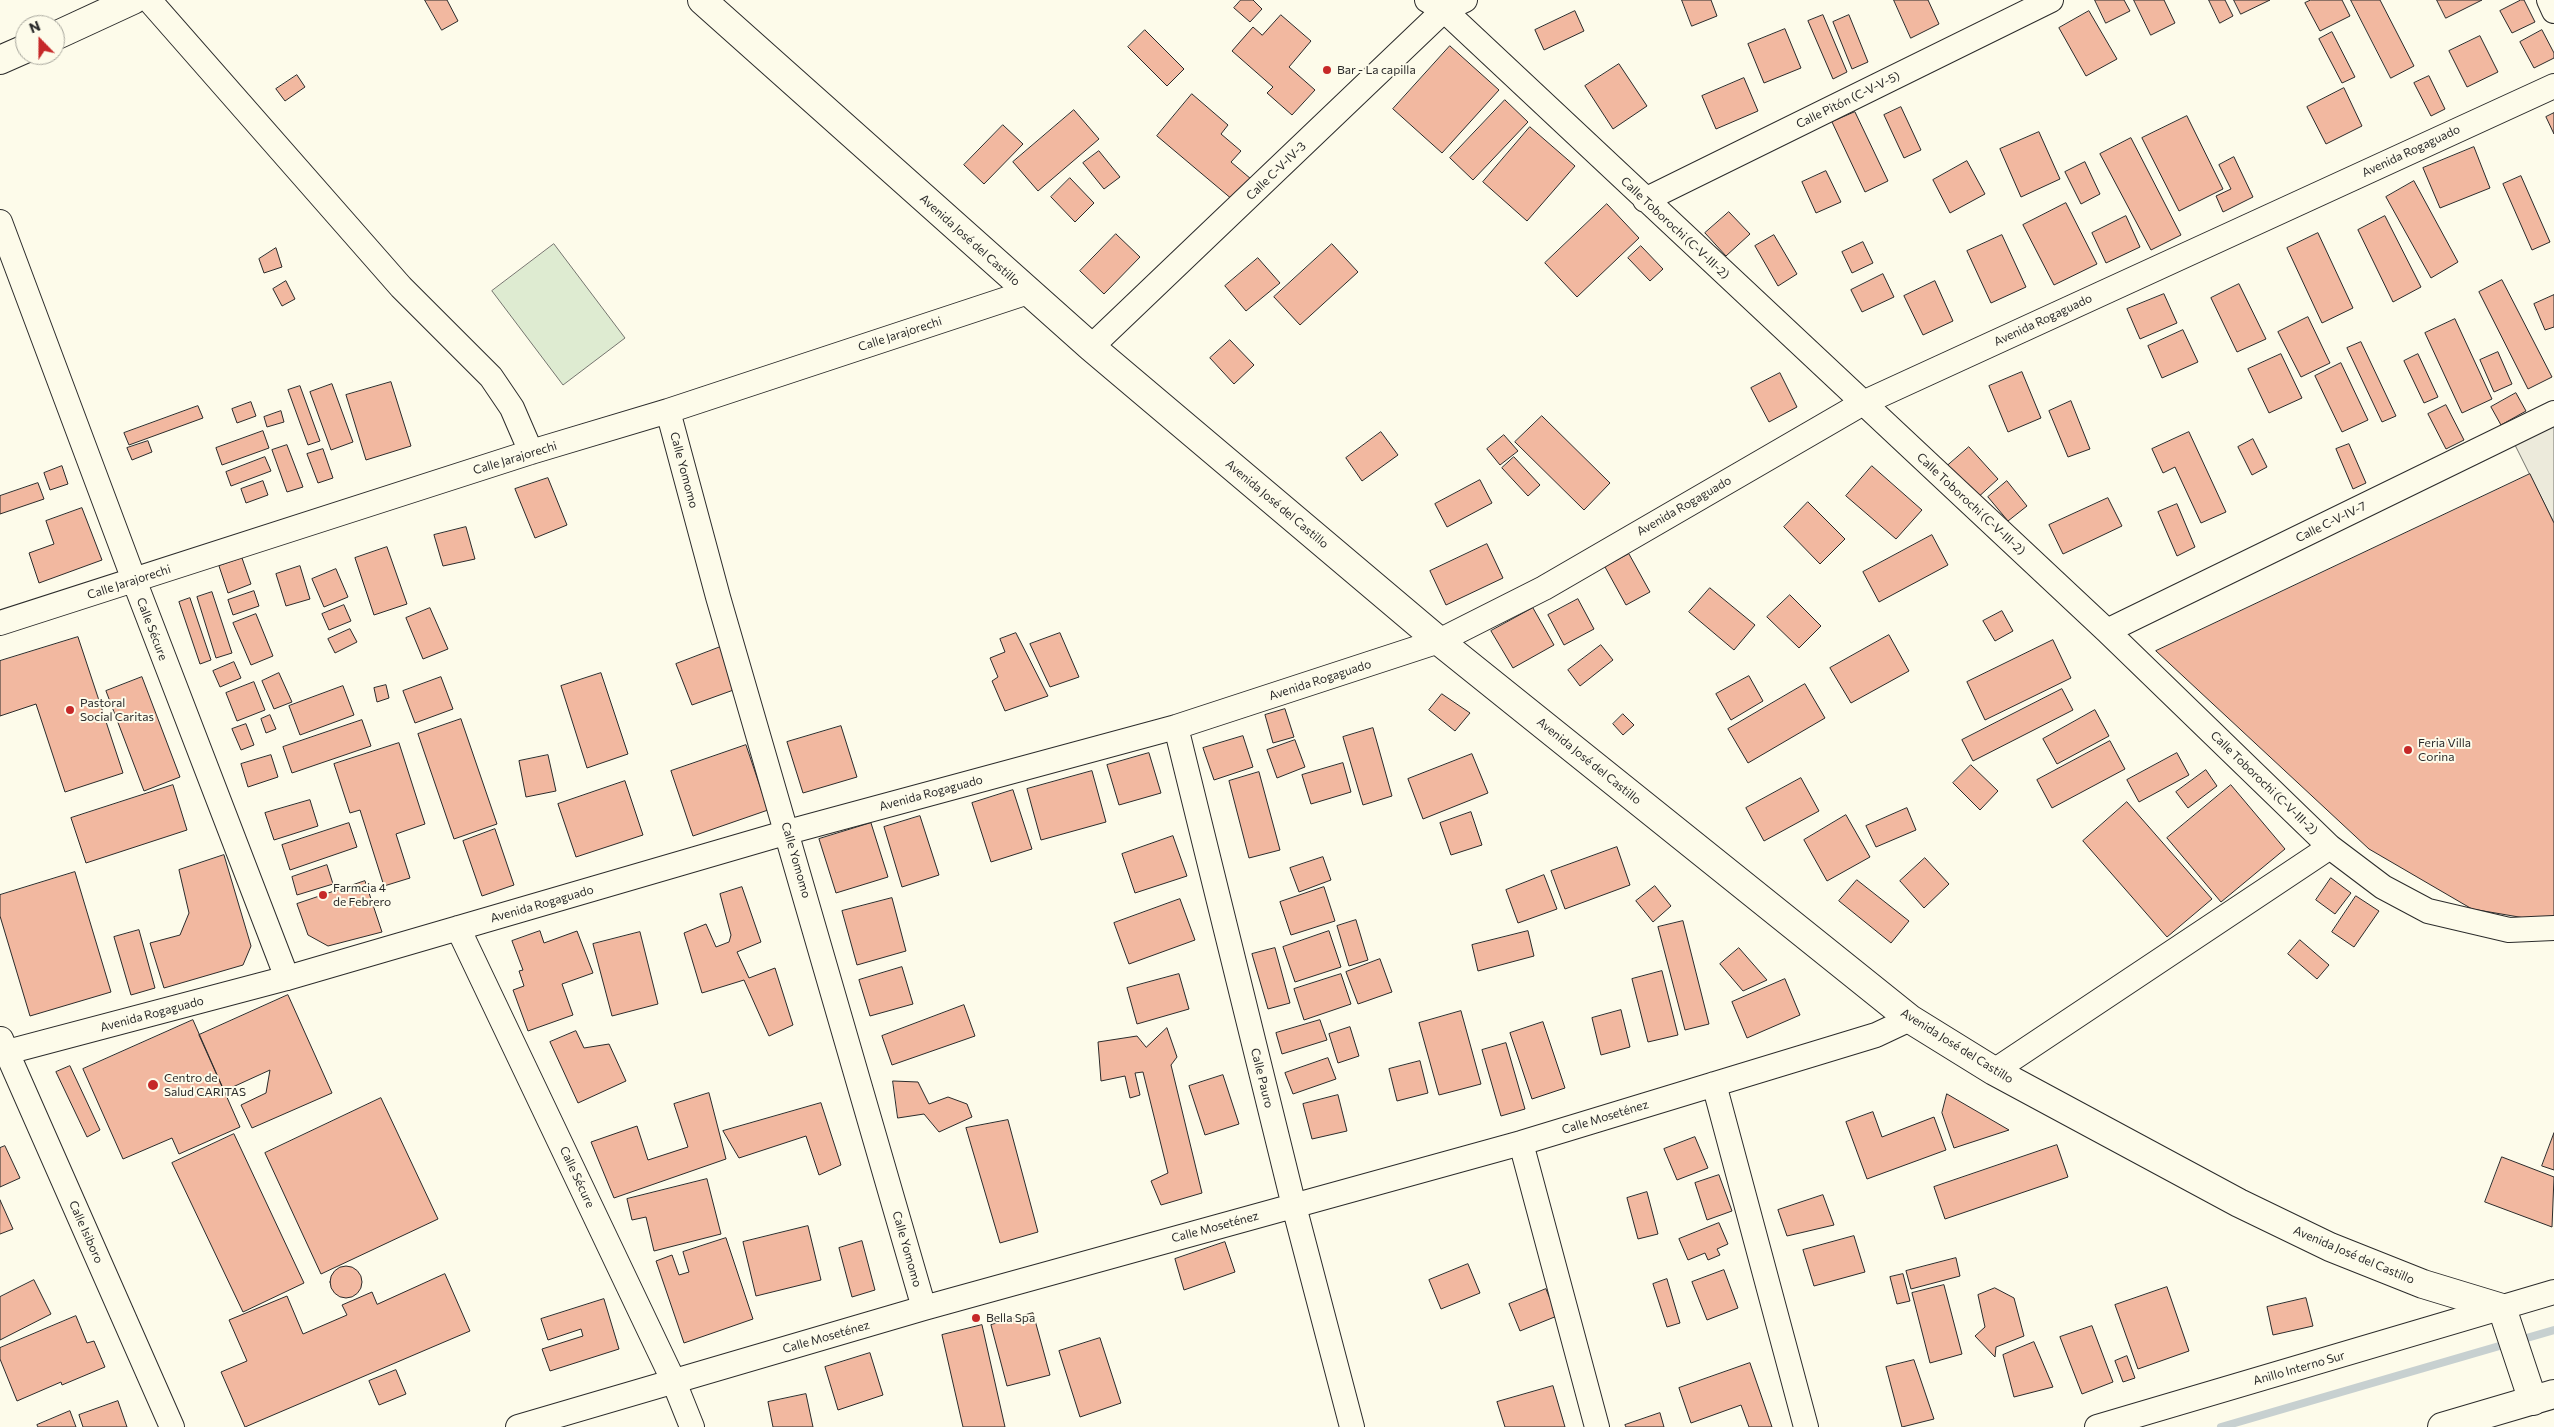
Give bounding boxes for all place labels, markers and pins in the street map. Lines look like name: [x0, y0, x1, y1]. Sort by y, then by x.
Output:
place label: Bar - La capilla: [1337, 63, 1416, 77]
marker: Bar - La capilla: [1321, 64, 1333, 76]
place label: Pastoral Social Caritas: [80, 696, 154, 724]
marker: Pastoral Social Caritas: [64, 704, 76, 716]
place label: Feria Villa Corina: [2418, 736, 2471, 764]
marker: Feria Villa Corina: [2402, 744, 2414, 756]
place label: Farmcia 4 de Febrero: [333, 881, 391, 909]
marker: Farmcia 4 de Febrero: [317, 889, 329, 901]
place label: Centro de Salud CARITAS: [164, 1071, 246, 1099]
marker: Centro de Salud CARITAS: [146, 1078, 160, 1092]
place label: Bella Spa: [986, 1311, 1035, 1325]
marker: Bella Spa: [970, 1312, 982, 1324]

